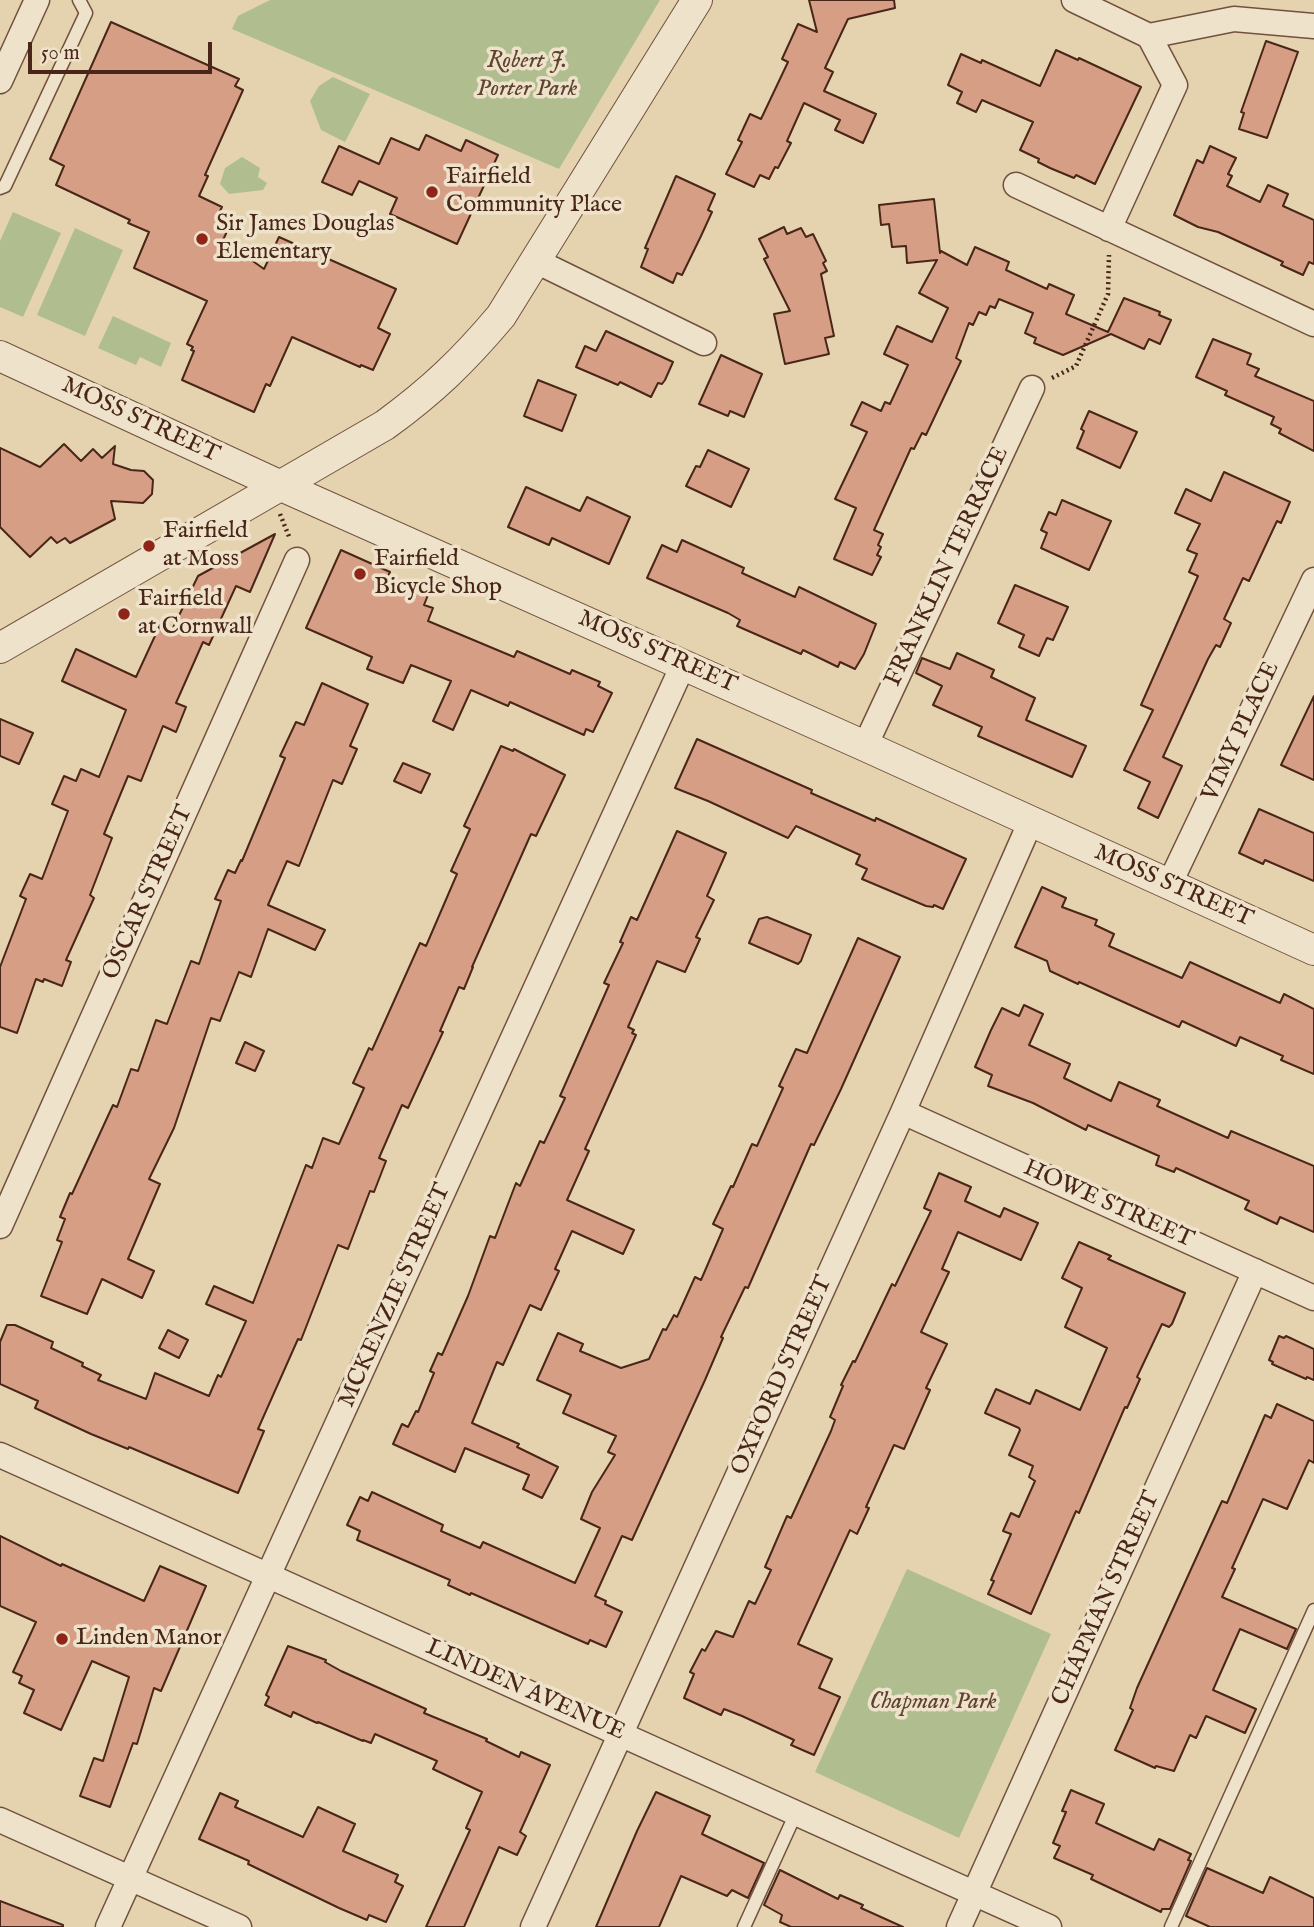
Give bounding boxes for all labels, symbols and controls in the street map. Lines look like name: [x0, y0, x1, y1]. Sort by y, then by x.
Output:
scale bar: [32, 28, 215, 72]
text: 50 m: [41, 40, 80, 67]
park label: Robert J. Porter Park: [477, 48, 577, 104]
place label: Fairfield Community Place: [446, 164, 622, 220]
marker: Fairfield Community Place: [424, 184, 440, 200]
place label: Sir James Douglas Elementary: [216, 211, 394, 267]
marker: Sir James Douglas Elementary: [194, 231, 210, 247]
street label: MOSS STREET: [57, 372, 223, 470]
street label: FRANKLIN TERRACE: [880, 443, 1016, 691]
place label: Fairfield at Moss: [163, 518, 248, 574]
marker: Fairfield at Moss: [141, 538, 157, 554]
place label: Fairfield Bicycle Shop: [374, 546, 502, 602]
marker: Fairfield Bicycle Shop: [352, 566, 368, 582]
place label: Fairfield at Cornwall: [138, 586, 252, 642]
street label: MOSS STREET: [573, 605, 741, 701]
marker: Fairfield at Cornwall: [116, 606, 132, 622]
street label: VIMY PLACE: [1197, 658, 1287, 806]
street label: OSCAR STREET: [98, 802, 200, 984]
street label: MOSS STREET: [1089, 839, 1257, 935]
street label: HOWE STREET: [1018, 1155, 1198, 1255]
street label: MCKENZIE STREET: [334, 1180, 458, 1412]
street label: OXFORD STREET: [726, 1272, 840, 1480]
street label: CHAPMAN STREET: [1047, 1487, 1167, 1711]
place label: Linden Manor: [76, 1625, 222, 1653]
marker: Linden Manor: [54, 1631, 70, 1647]
street label: LINDEN AVENUE: [421, 1634, 629, 1748]
park label: Chapman Park: [869, 1689, 997, 1717]

